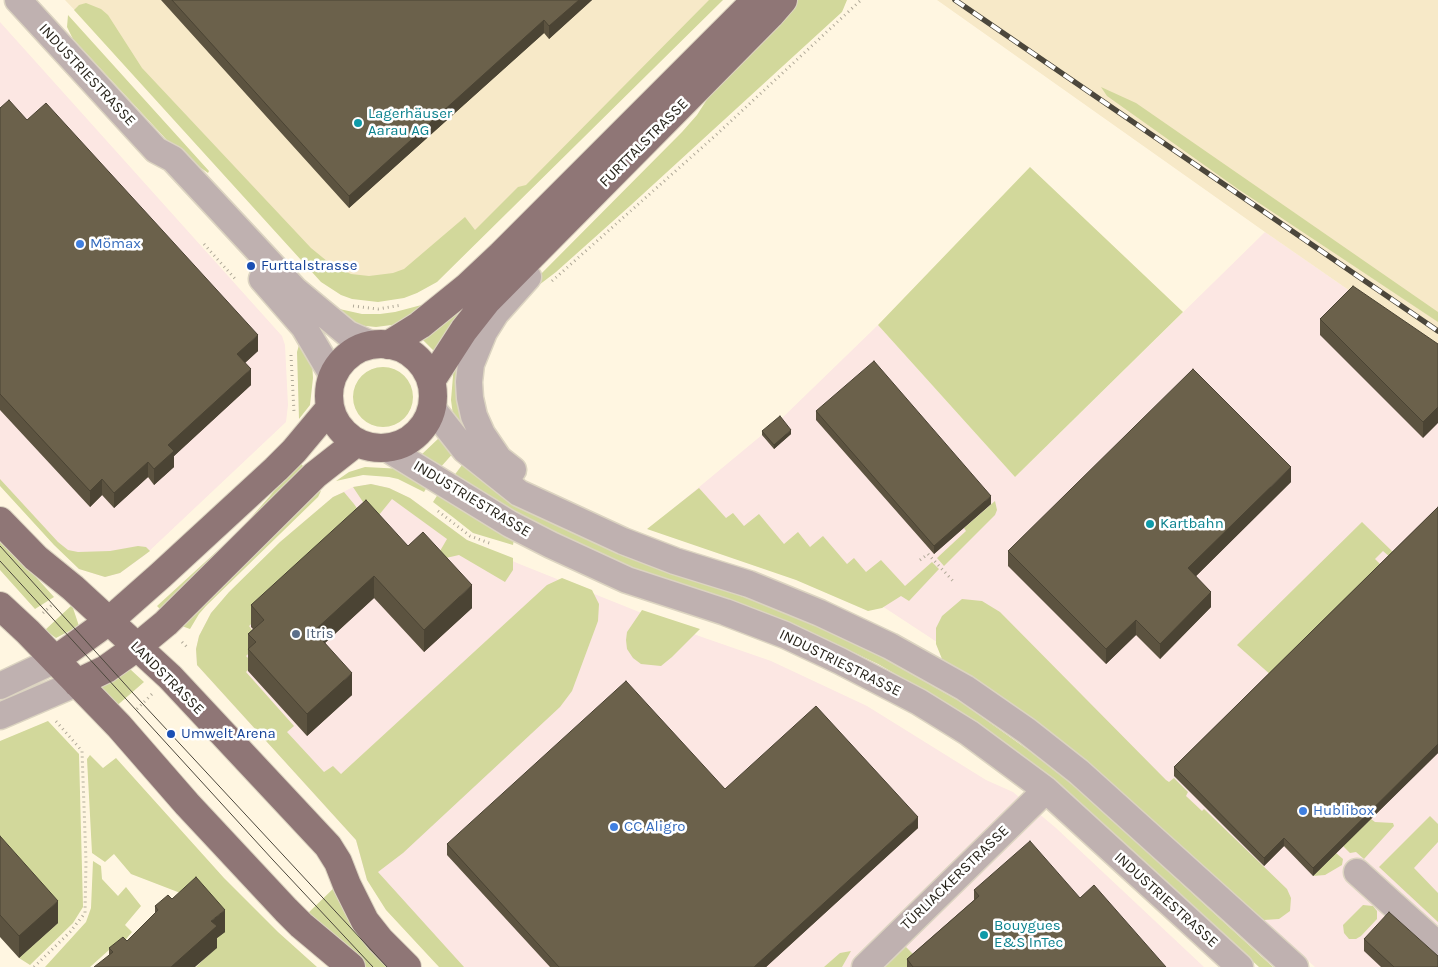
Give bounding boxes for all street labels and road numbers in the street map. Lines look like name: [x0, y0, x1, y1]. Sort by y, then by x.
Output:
street label: INDUSTRIESTRASSE: [35, 20, 139, 130]
street label: FURTTALSTRASSE: [596, 95, 692, 191]
street label: INDUSTRIESTRASSE: [410, 457, 534, 541]
street label: INDUSTRIESTRASSE: [776, 626, 904, 700]
street label: LANDSTRASSE: [126, 637, 208, 719]
street label: TÜRLIACKERSTRASSE: [897, 822, 1013, 934]
street label: INDUSTRIESTRASSE: [1110, 849, 1222, 951]

